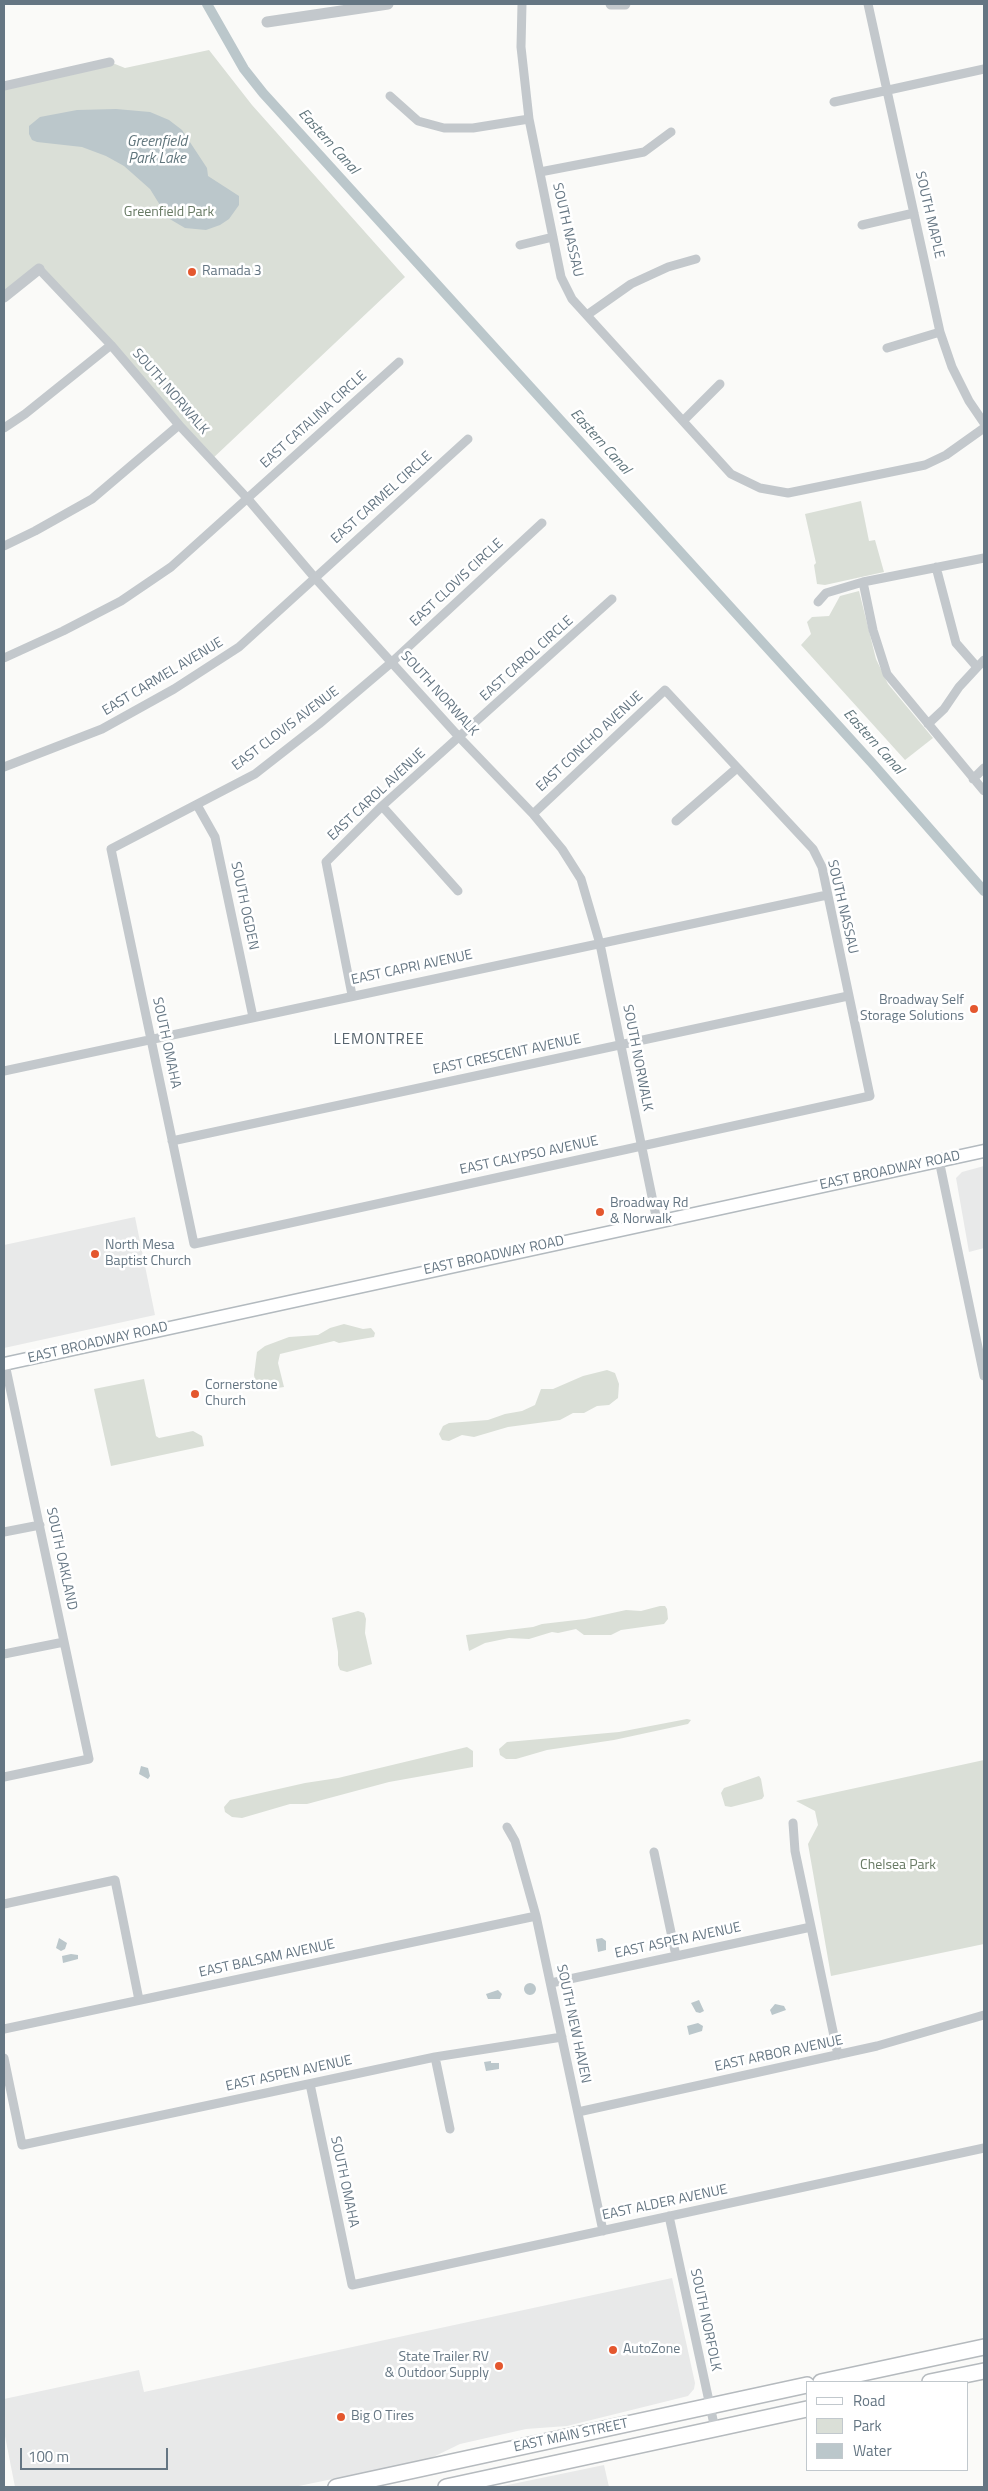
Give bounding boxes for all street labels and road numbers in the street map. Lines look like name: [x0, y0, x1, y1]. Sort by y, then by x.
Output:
street label: SOUTH MAPLE: [911, 170, 947, 260]
street label: SOUTH NASSAU: [548, 181, 586, 279]
street label: SOUTH NORWALK: [128, 346, 212, 438]
street label: EAST CATALINA CIRCLE: [257, 368, 371, 472]
street label: EAST CARMEL CIRCLE: [328, 448, 436, 548]
street label: EAST CLOVIS CIRCLE: [407, 536, 507, 630]
street label: EAST CAROL CIRCLE: [477, 613, 577, 705]
street label: EAST CARMEL AVENUE: [100, 634, 226, 720]
street label: SOUTH NORWALK: [397, 648, 481, 740]
street label: EAST CLOVIS AVENUE: [229, 683, 343, 775]
street label: EAST CONCHO AVENUE: [533, 688, 647, 796]
street label: EAST CAROL AVENUE: [325, 745, 429, 845]
street label: SOUTH NASSAU: [823, 858, 861, 956]
street label: SOUTH OGDEN: [226, 860, 262, 952]
street label: EAST CAPRI AVENUE: [350, 947, 474, 989]
street label: SOUTH OMAHA: [148, 996, 184, 1090]
street label: SOUTH NORWALK: [618, 1003, 656, 1113]
street label: EAST CRESCENT AVENUE: [431, 1031, 583, 1079]
street label: EAST CALYPSO AVENUE: [458, 1133, 600, 1179]
street label: EAST BROADWAY ROAD: [818, 1148, 962, 1194]
street label: EAST BROADWAY ROAD: [422, 1233, 566, 1279]
street label: EAST BROADWAY ROAD: [26, 1319, 170, 1367]
street label: SOUTH OAKLAND: [42, 1506, 80, 1612]
street label: EAST ASPEN AVENUE: [613, 1919, 743, 1963]
street label: EAST BALSAM AVENUE: [198, 1936, 336, 1982]
street label: SOUTH NEW HAVEN: [552, 1963, 594, 2085]
street label: EAST ARBOR AVENUE: [713, 2032, 845, 2076]
street label: EAST ASPEN AVENUE: [224, 2052, 354, 2096]
street label: SOUTH OMAHA: [326, 2135, 362, 2229]
street label: EAST ALDER AVENUE: [601, 2182, 729, 2224]
street label: SOUTH NORFOLK: [686, 2267, 724, 2373]
street label: EAST MAIN STREET: [512, 2416, 630, 2456]

